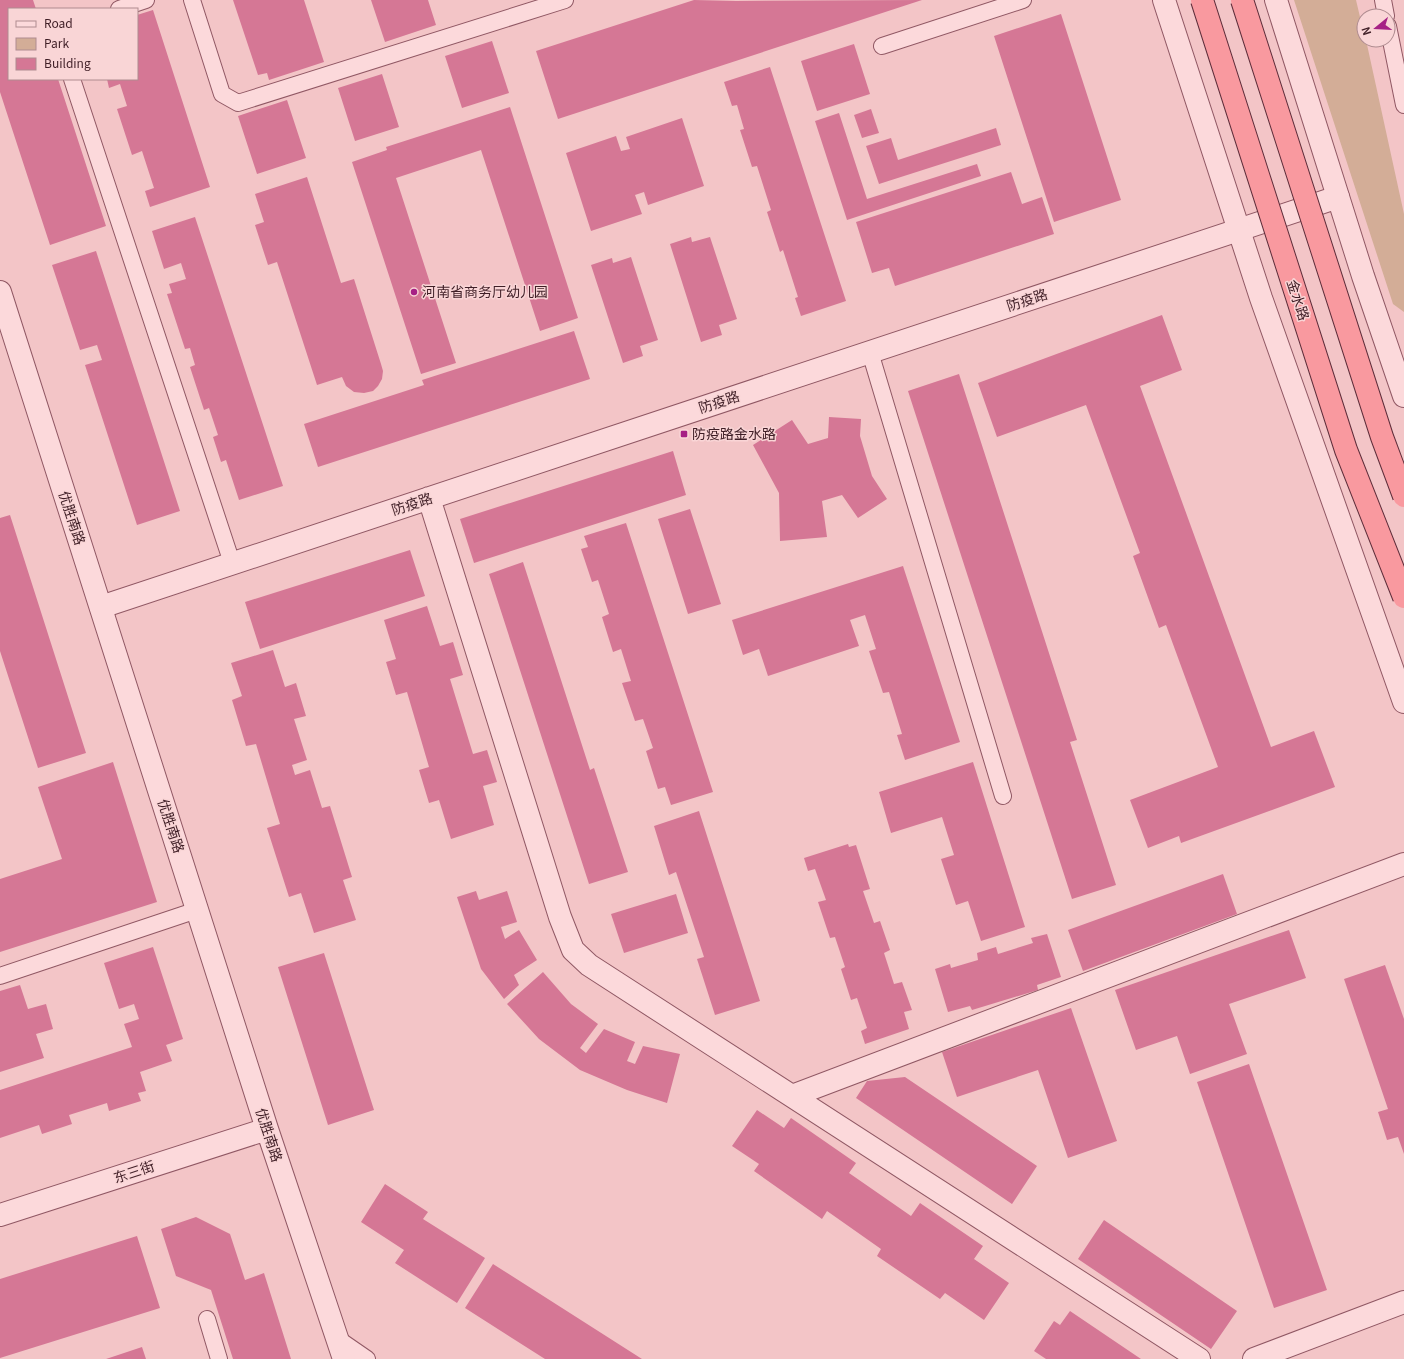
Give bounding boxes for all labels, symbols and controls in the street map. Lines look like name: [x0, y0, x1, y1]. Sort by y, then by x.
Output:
legend: [8, 8, 138, 80]
north arrow: [1356, 8, 1396, 48]
text: Road: [44, 14, 73, 31]
text: N: [1357, 25, 1374, 38]
text: Park: [44, 34, 69, 51]
text: Building: [44, 54, 91, 71]
street label: 金水路: [1283, 277, 1315, 323]
place label: 河南省商务厅幼儿园: [422, 281, 548, 301]
street label: 防疫路: [1004, 283, 1050, 315]
marker: 河南省商务厅幼儿园: [409, 287, 419, 297]
street label: 防疫路: [696, 385, 742, 417]
place label: 防疫路金水路: [692, 423, 776, 443]
marker: 防疫路金水路: [679, 429, 689, 439]
street label: 防疫路: [389, 487, 435, 519]
street label: 优胜南路: [55, 488, 91, 547]
street label: 优胜南路: [154, 796, 190, 855]
street label: 优胜南路: [252, 1105, 288, 1164]
street label: 东三街: [111, 1155, 157, 1187]

